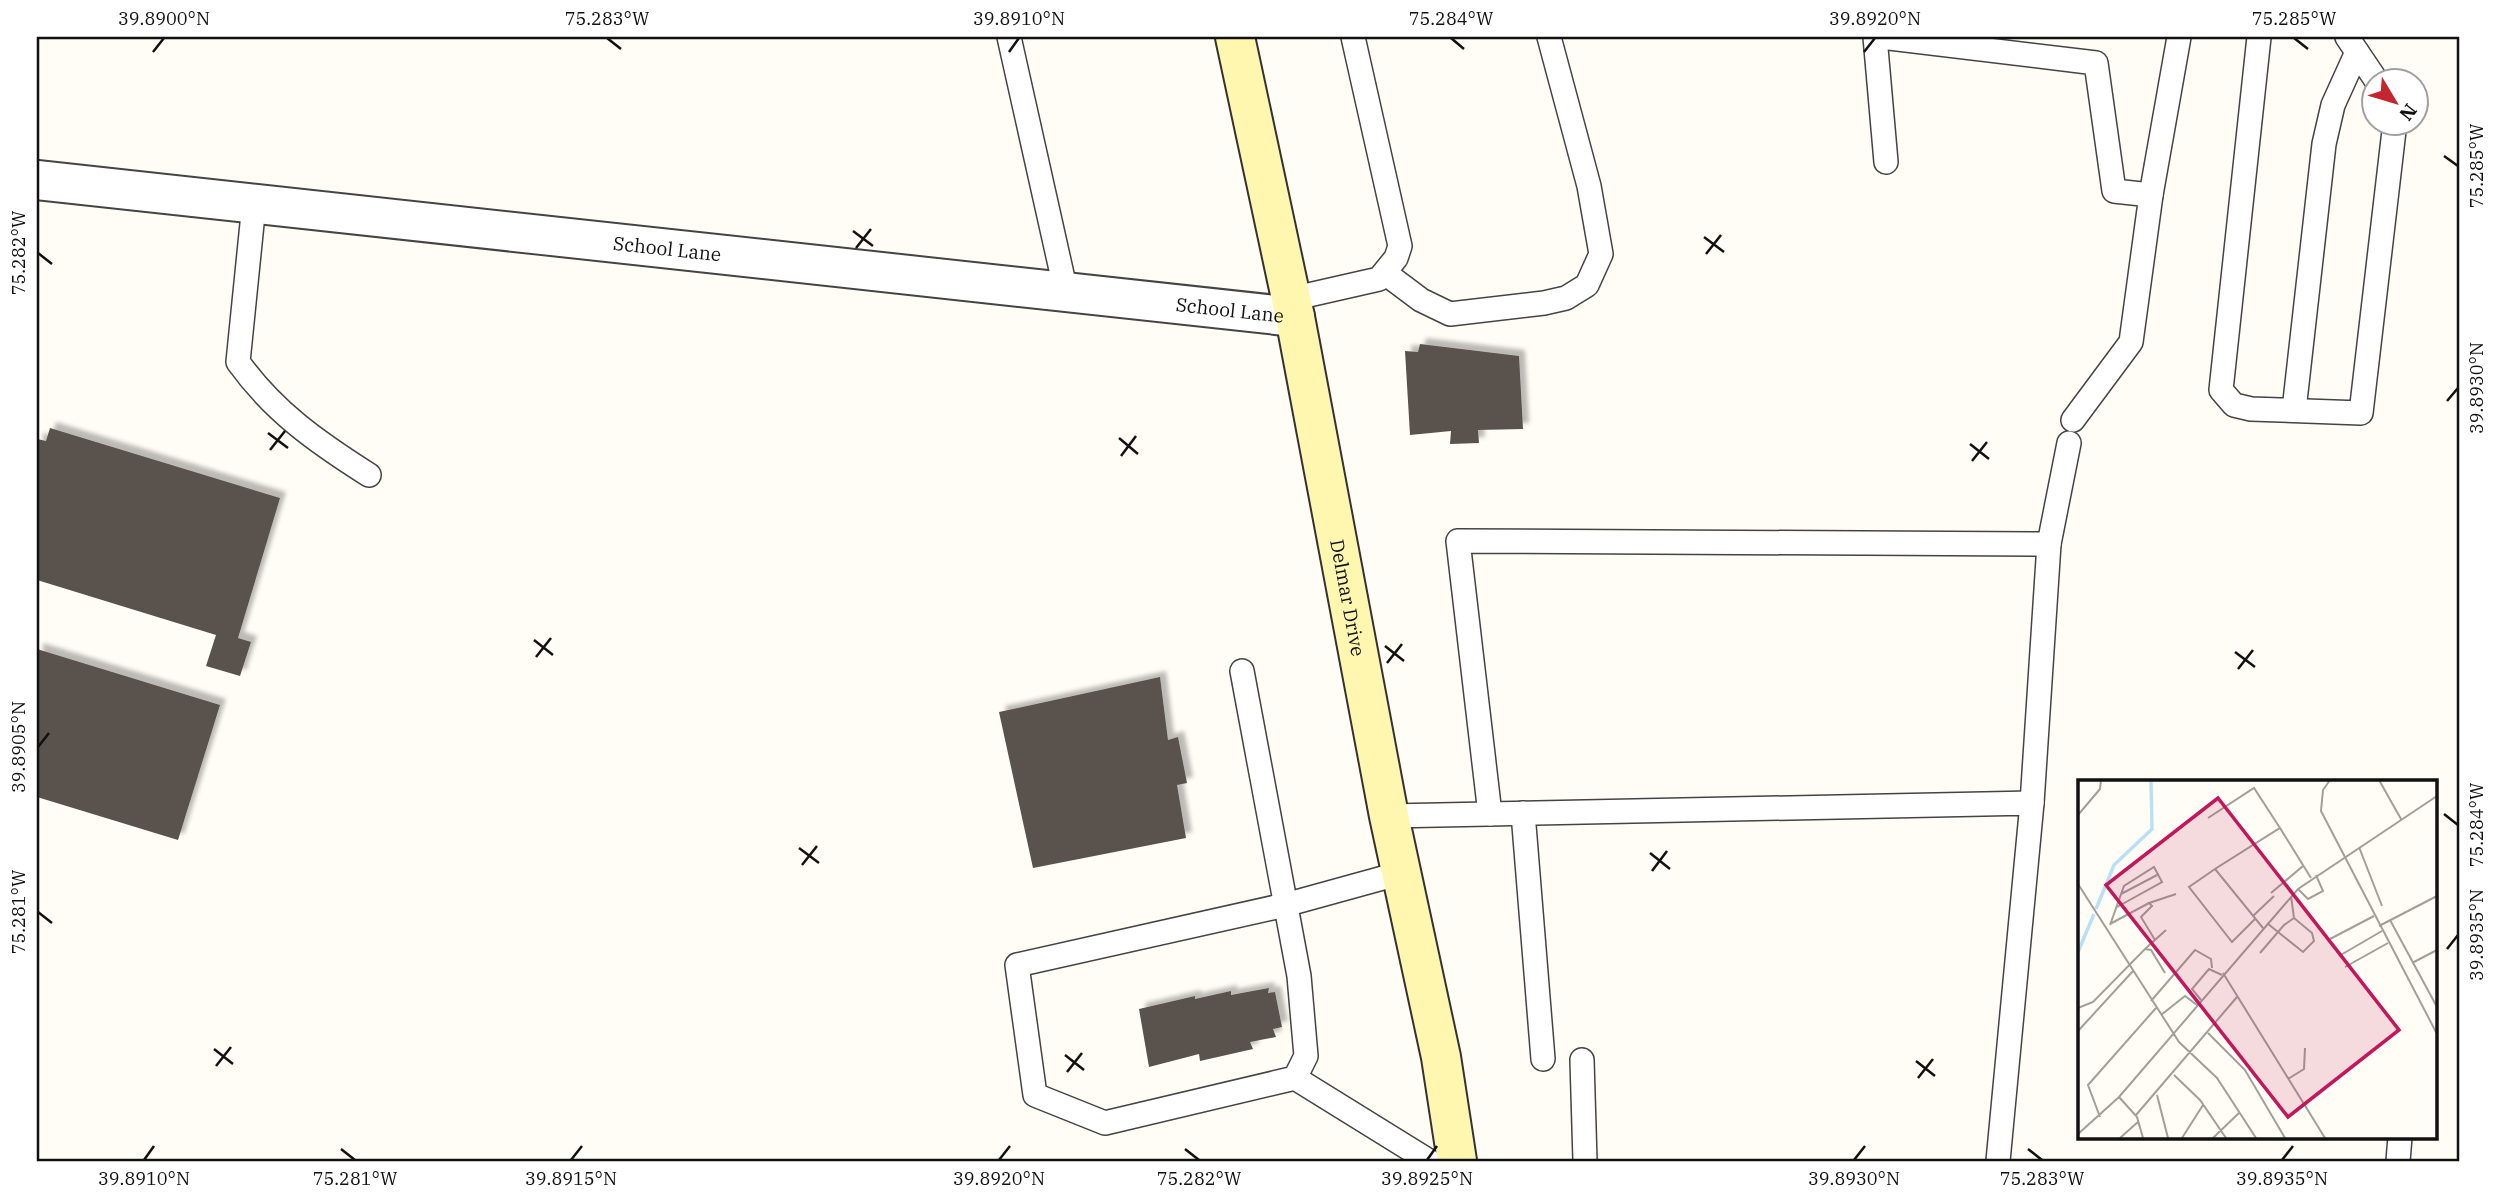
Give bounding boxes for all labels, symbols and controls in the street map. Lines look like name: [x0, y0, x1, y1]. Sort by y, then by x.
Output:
text: 39.8900°N: [118, 7, 210, 30]
text: 75.283°W: [565, 7, 650, 30]
text: 39.8910°N: [973, 7, 1065, 30]
text: 75.284°W: [1409, 7, 1494, 30]
text: 39.8920°N: [1829, 7, 1921, 30]
text: 75.285°W: [2252, 7, 2337, 30]
north arrow: [2360, 66, 2430, 136]
text: N: [2394, 99, 2422, 126]
text: 75.285°W: [2465, 123, 2488, 208]
text: 75.282°W: [7, 210, 30, 295]
street label: School Lane: [612, 231, 723, 266]
street label: School Lane: [1175, 292, 1285, 328]
text: 39.8930°N: [2465, 342, 2488, 434]
street label: Delmar Drive: [1325, 537, 1371, 658]
text: 39.8905°N: [7, 701, 30, 793]
inset map: [2078, 780, 2436, 1138]
text: 75.284°W: [2465, 782, 2488, 867]
text: 75.281°W: [7, 869, 30, 954]
text: 39.8935°N: [2465, 889, 2488, 981]
text: 39.8910°N: [98, 1167, 190, 1190]
text: 75.281°W: [313, 1167, 398, 1190]
text: 39.8915°N: [525, 1167, 617, 1190]
text: 39.8920°N: [953, 1167, 1045, 1190]
text: 75.282°W: [1157, 1167, 1242, 1190]
text: 39.8925°N: [1381, 1167, 1473, 1190]
text: 39.8930°N: [1808, 1167, 1900, 1190]
text: 75.283°W: [2000, 1167, 2085, 1190]
text: 39.8935°N: [2236, 1167, 2328, 1190]

